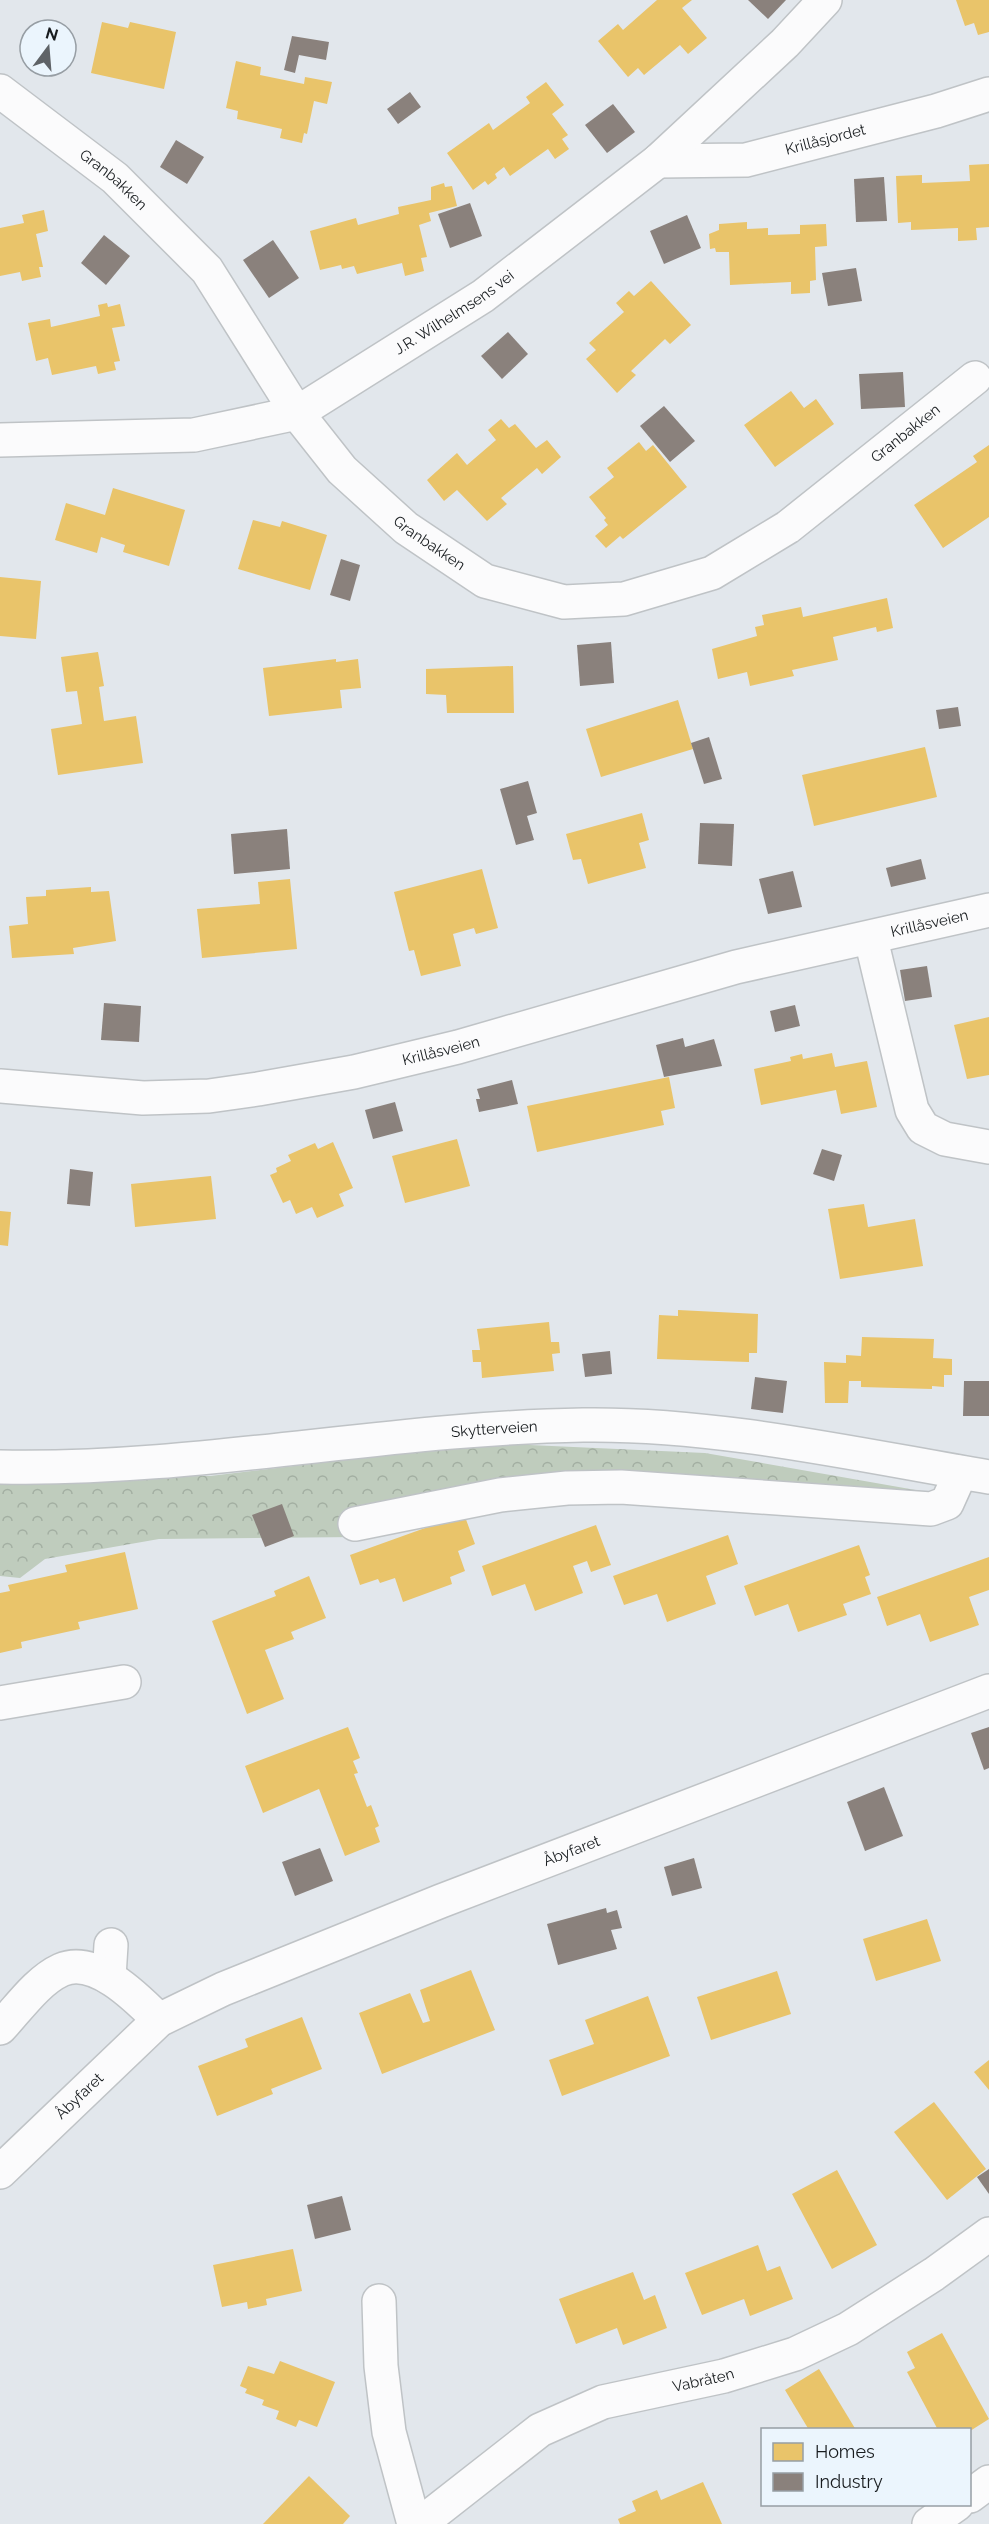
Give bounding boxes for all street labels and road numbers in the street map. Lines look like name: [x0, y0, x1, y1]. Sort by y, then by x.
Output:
street label: Krillåsjordet: [783, 121, 868, 159]
street label: Granbakken: [76, 146, 151, 214]
street label: J.R. Wilhelmsens vei: [391, 266, 518, 358]
street label: Granbakken: [867, 400, 944, 466]
street label: Granbakken: [390, 512, 469, 574]
street label: Krillåsveien: [889, 906, 970, 941]
street label: Krillåsveien: [400, 1032, 482, 1069]
street label: Skytterveien: [450, 1417, 538, 1441]
street label: Åbyfaret: [541, 1832, 602, 1870]
street label: Åbyfaret: [52, 2069, 107, 2123]
street label: Vabråten: [671, 2364, 736, 2396]

